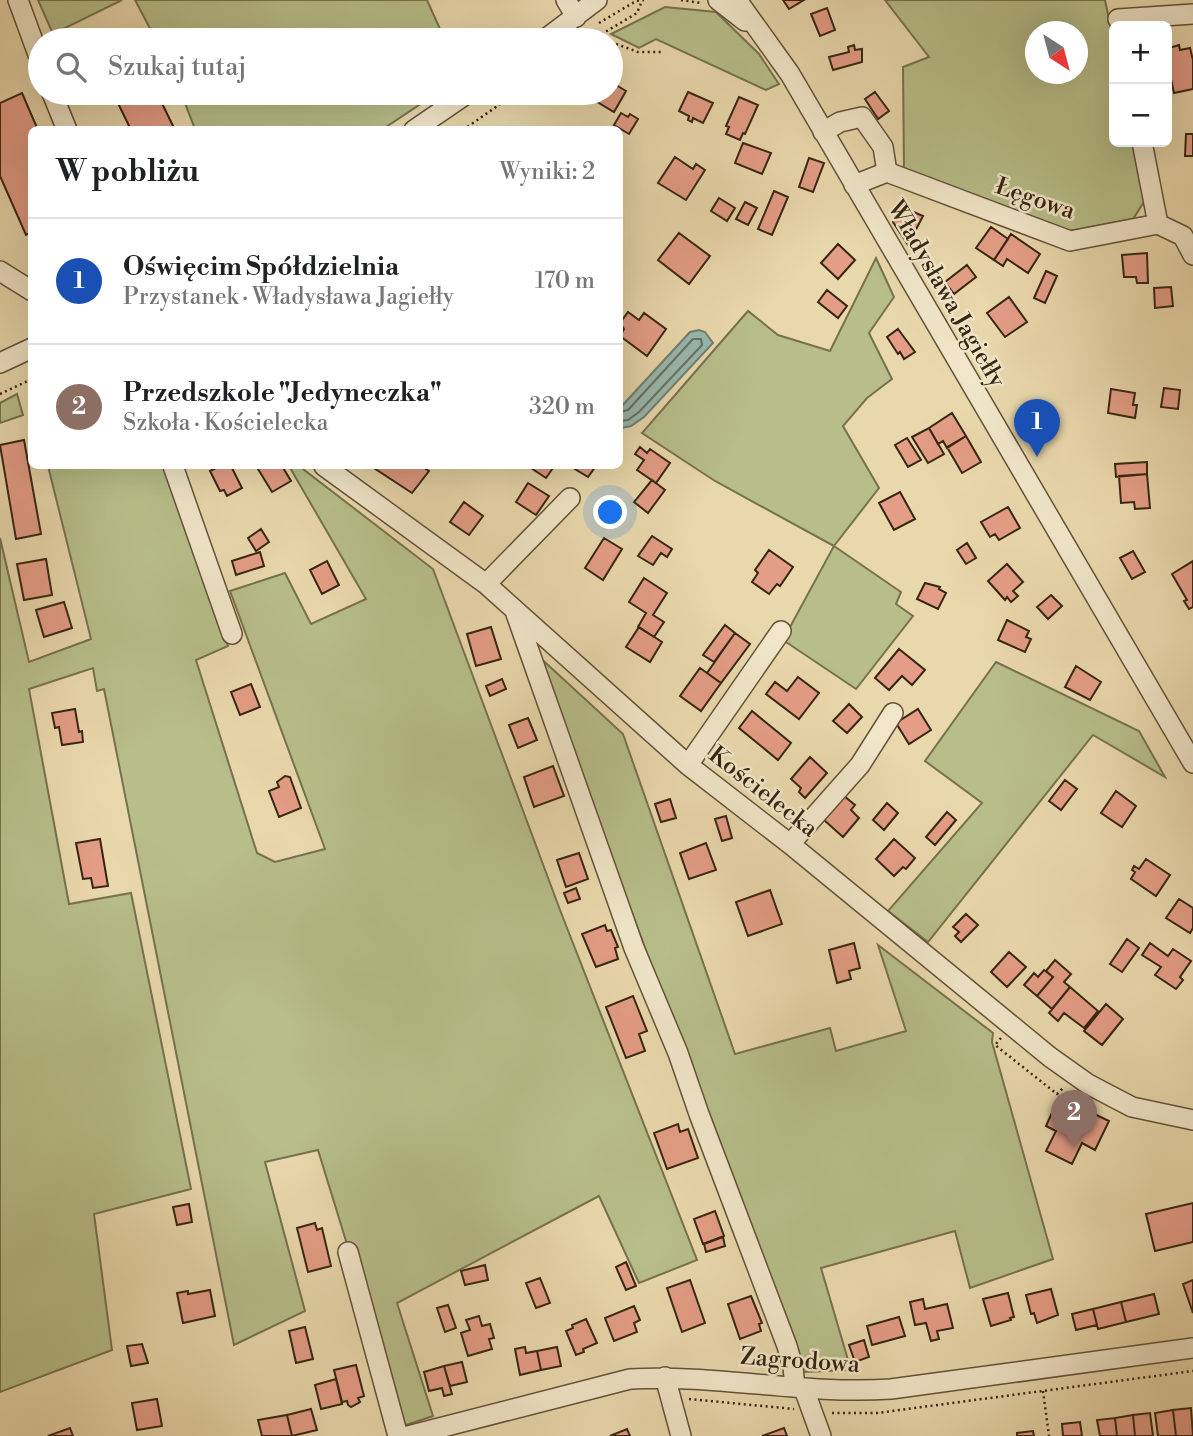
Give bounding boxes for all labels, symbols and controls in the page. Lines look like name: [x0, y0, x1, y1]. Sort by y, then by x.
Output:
north arrow: [1025, 21, 1088, 84]
map controls: [1109, 21, 1172, 147]
button: +: [1109, 21, 1172, 84]
search box: [28, 28, 623, 105]
icon: search: [52, 48, 90, 86]
text: Szukaj tutaj: [108, 51, 247, 83]
button: −: [1109, 84, 1172, 147]
text: W pobliżu: [56, 153, 199, 191]
text: Wyniki: 2: [499, 158, 595, 186]
street label: Łęgowa: [991, 171, 1080, 227]
street label: Władysława Jagiełły: [880, 194, 1012, 393]
text: Oświęcim Spółdzielnia: [123, 251, 399, 283]
text: 1: [73, 267, 85, 295]
text: 170 m: [535, 267, 595, 295]
text: Przystanek · Władysława Jagiełły: [123, 283, 454, 311]
text: Przedszkole "Jedyneczka": [123, 377, 442, 409]
text: 2: [72, 393, 86, 421]
text: 320 m: [529, 393, 595, 421]
pin: 1: [1014, 399, 1060, 457]
text: Szkoła · Kościelecka: [123, 409, 328, 437]
your location: [593, 495, 627, 529]
street label: Kościelecka: [702, 740, 824, 844]
pin: 2: [1051, 1090, 1097, 1148]
street label: Zagrodowa: [739, 1342, 862, 1380]

